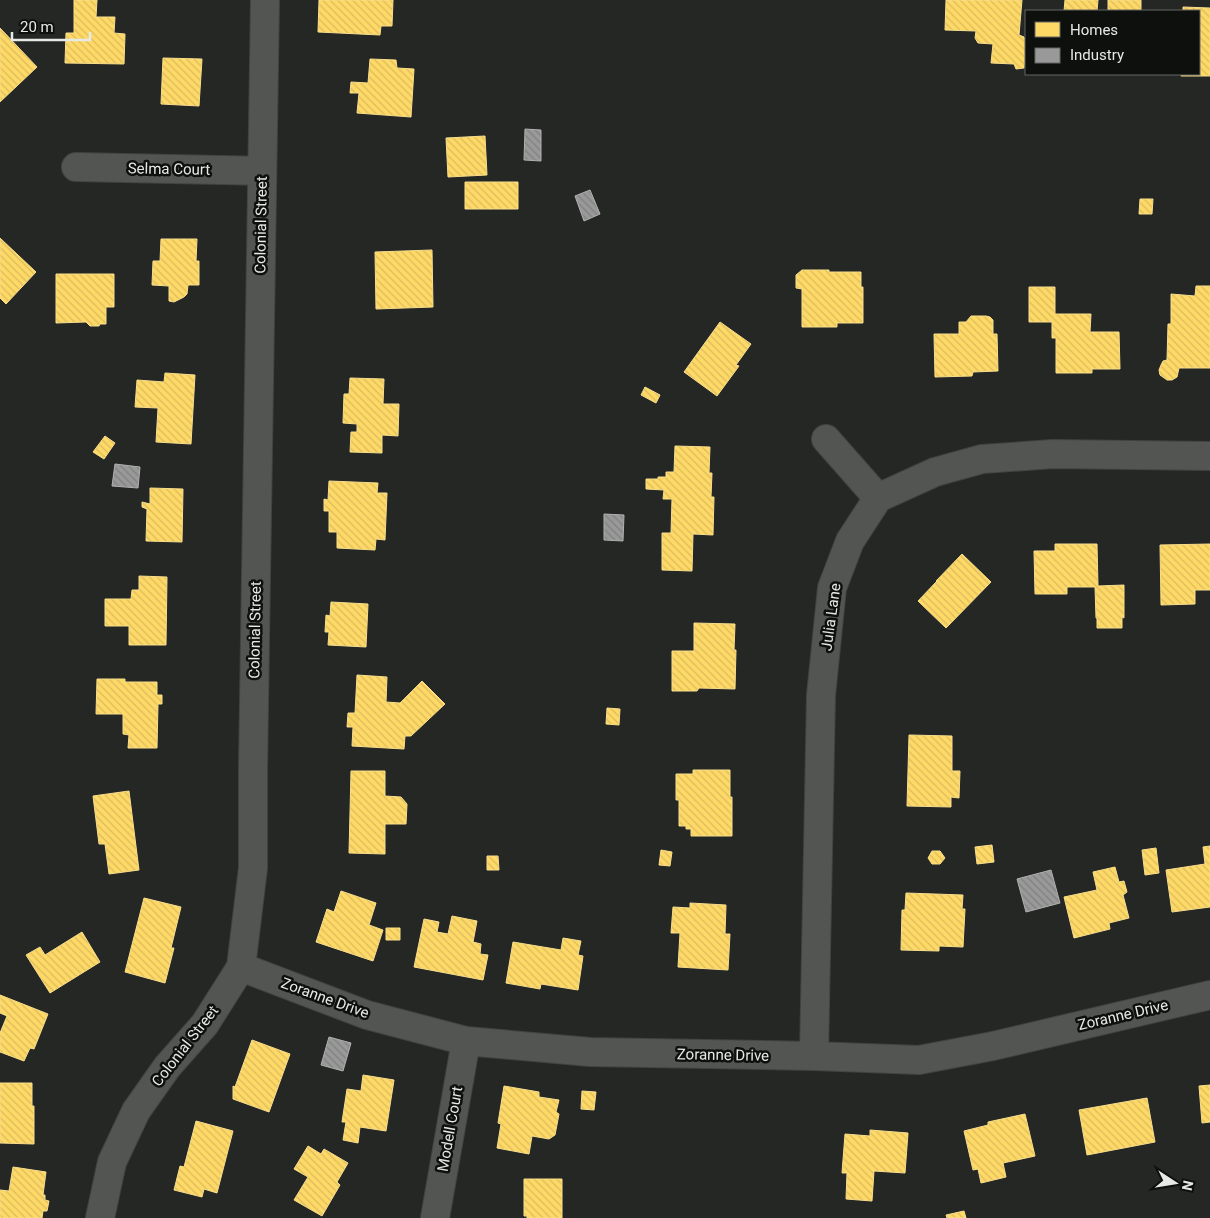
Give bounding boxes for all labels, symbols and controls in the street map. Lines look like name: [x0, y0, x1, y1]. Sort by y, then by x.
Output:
scale bar: [12, 10, 90, 42]
legend: [1025, 10, 1200, 75]
text: 20 m: [20, 18, 54, 36]
text: Homes: [1070, 21, 1118, 39]
text: Industry: [1070, 46, 1124, 64]
street label: Selma Court: [128, 159, 210, 179]
street label: Colonial Street: [251, 176, 271, 274]
street label: Colonial Street: [245, 581, 265, 679]
street label: Julia Lane: [817, 582, 845, 652]
street label: Zoranne Drive: [279, 974, 371, 1022]
street label: Zoranne Drive: [1076, 996, 1170, 1034]
street label: Colonial Street: [148, 1002, 222, 1090]
street label: Zoranne Drive: [677, 1045, 769, 1065]
street label: Modell Court: [434, 1085, 466, 1173]
north arrow: [1150, 1158, 1200, 1208]
text: N: [1179, 1179, 1197, 1192]

